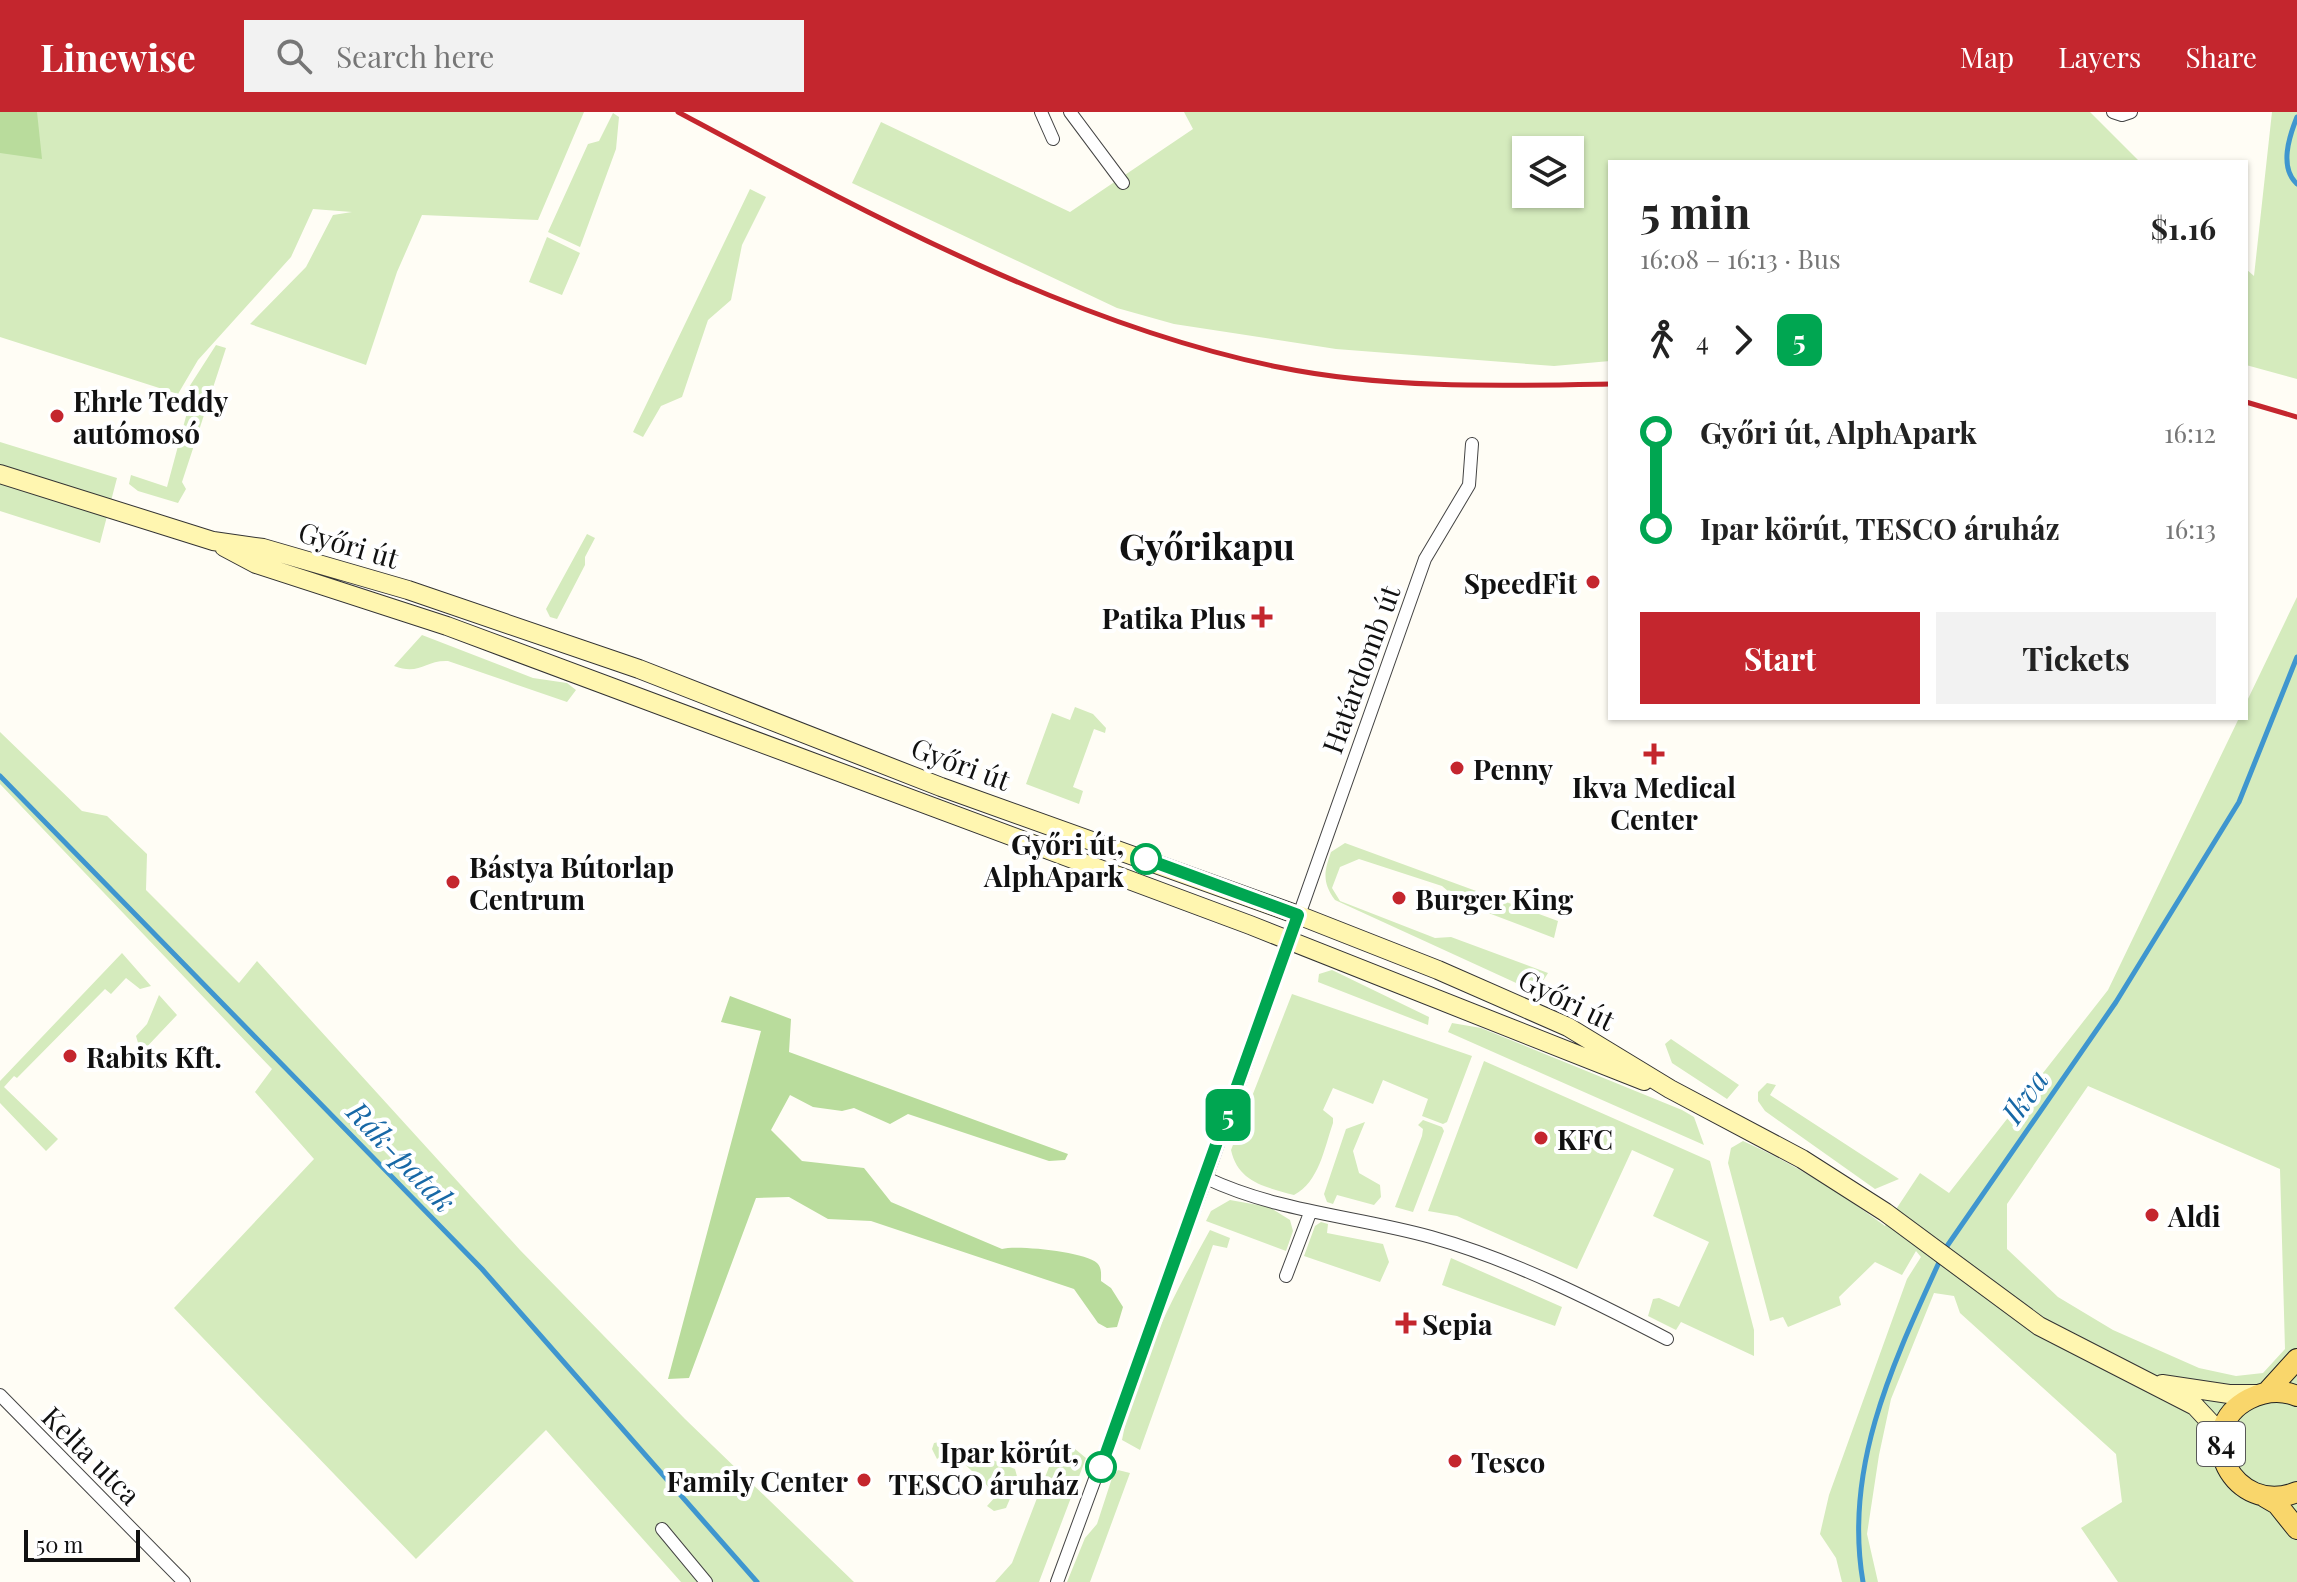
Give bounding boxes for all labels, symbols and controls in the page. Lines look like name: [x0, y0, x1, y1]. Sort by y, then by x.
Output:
search box: [244, 20, 804, 92]
text: Linewise: [40, 31, 196, 82]
icon: search: [272, 34, 316, 78]
text: Search here: [336, 36, 495, 76]
text: Map: [1960, 38, 2014, 75]
text: Layers: [2058, 38, 2141, 75]
text: Share: [2185, 38, 2257, 75]
map controls: [1512, 136, 1584, 208]
button: layers: [1512, 136, 1584, 208]
text: 5 min: [1640, 181, 1750, 240]
text: $1.16: [2151, 208, 2216, 248]
text: 16:08 – 16:13 · Bus: [1640, 241, 1841, 276]
icon: walk: [1640, 318, 1684, 362]
icon: forward: [1721, 318, 1765, 362]
text: 5: [1793, 321, 1806, 358]
text: 4: [1696, 323, 1709, 358]
place label: Ehrle Teddy autómosó: [73, 382, 229, 451]
marker: Ehrle Teddy autómosó: [48, 407, 66, 425]
text: Győri út, AlphApark: [1700, 412, 1977, 452]
text: 16:12: [2164, 415, 2216, 450]
text: Ipar körút, TESCO áruház: [1700, 508, 2060, 548]
text: 16:13: [2165, 511, 2216, 546]
street label: Győri út: [295, 512, 404, 576]
district label: Győrikapu: [1119, 521, 1295, 569]
place label: SpeedFit: [1464, 564, 1577, 601]
marker: SpeedFit: [1584, 573, 1602, 591]
street label: Határdomb út: [1312, 579, 1408, 758]
place label: Patika Plus: [1102, 599, 1246, 636]
marker: Patika Plus: [1253, 608, 1271, 626]
button: Start: [1640, 612, 1920, 704]
button: Tickets: [1936, 612, 2216, 704]
street label: Győri út: [906, 728, 1017, 798]
marker: Ikva Medical Center: [1643, 743, 1665, 765]
place label: Penny: [1473, 750, 1554, 787]
marker: Penny: [1448, 759, 1466, 777]
place label: Ikva Medical Center: [1572, 768, 1736, 837]
place label: Győri út, AlphApark: [983, 825, 1125, 894]
marker: Győri út, AlphApark: [1131, 844, 1161, 874]
place label: Bástya Bútorlap Centrum: [469, 848, 674, 917]
marker: Bástya Bútorlap Centrum: [444, 873, 462, 891]
place label: Burger King: [1415, 880, 1574, 917]
marker: Burger King: [1390, 889, 1408, 907]
street label: Győri út: [1513, 960, 1622, 1039]
place label: Rabits Kft.: [86, 1038, 222, 1075]
marker: Rabits Kft.: [61, 1047, 79, 1065]
water label: Ikva: [1991, 1061, 2057, 1132]
line badge: 5: [1202, 1089, 1254, 1141]
water label: Rák-patak: [338, 1091, 465, 1220]
text: 5: [1222, 1096, 1234, 1133]
place label: KFC: [1557, 1120, 1613, 1157]
marker: KFC: [1532, 1129, 1550, 1147]
place label: Aldi: [2167, 1197, 2221, 1234]
marker: Aldi: [2143, 1206, 2161, 1224]
place label: Sepia: [1422, 1305, 1493, 1342]
marker: Sepia: [1397, 1314, 1415, 1332]
street label: Kelta utca: [35, 1398, 149, 1512]
road number: 84: [2197, 1422, 2245, 1466]
place label: Ipar körút, TESCO áruház: [888, 1433, 1079, 1502]
place label: Tesco: [1471, 1443, 1545, 1480]
marker: Ipar körút, TESCO áruház: [1086, 1452, 1116, 1482]
marker: Tesco: [1446, 1452, 1464, 1470]
place label: Family Center: [667, 1462, 848, 1499]
marker: Family Center: [855, 1471, 873, 1489]
scale bar: [24, 1526, 140, 1562]
text: 50 m: [36, 1529, 83, 1559]

